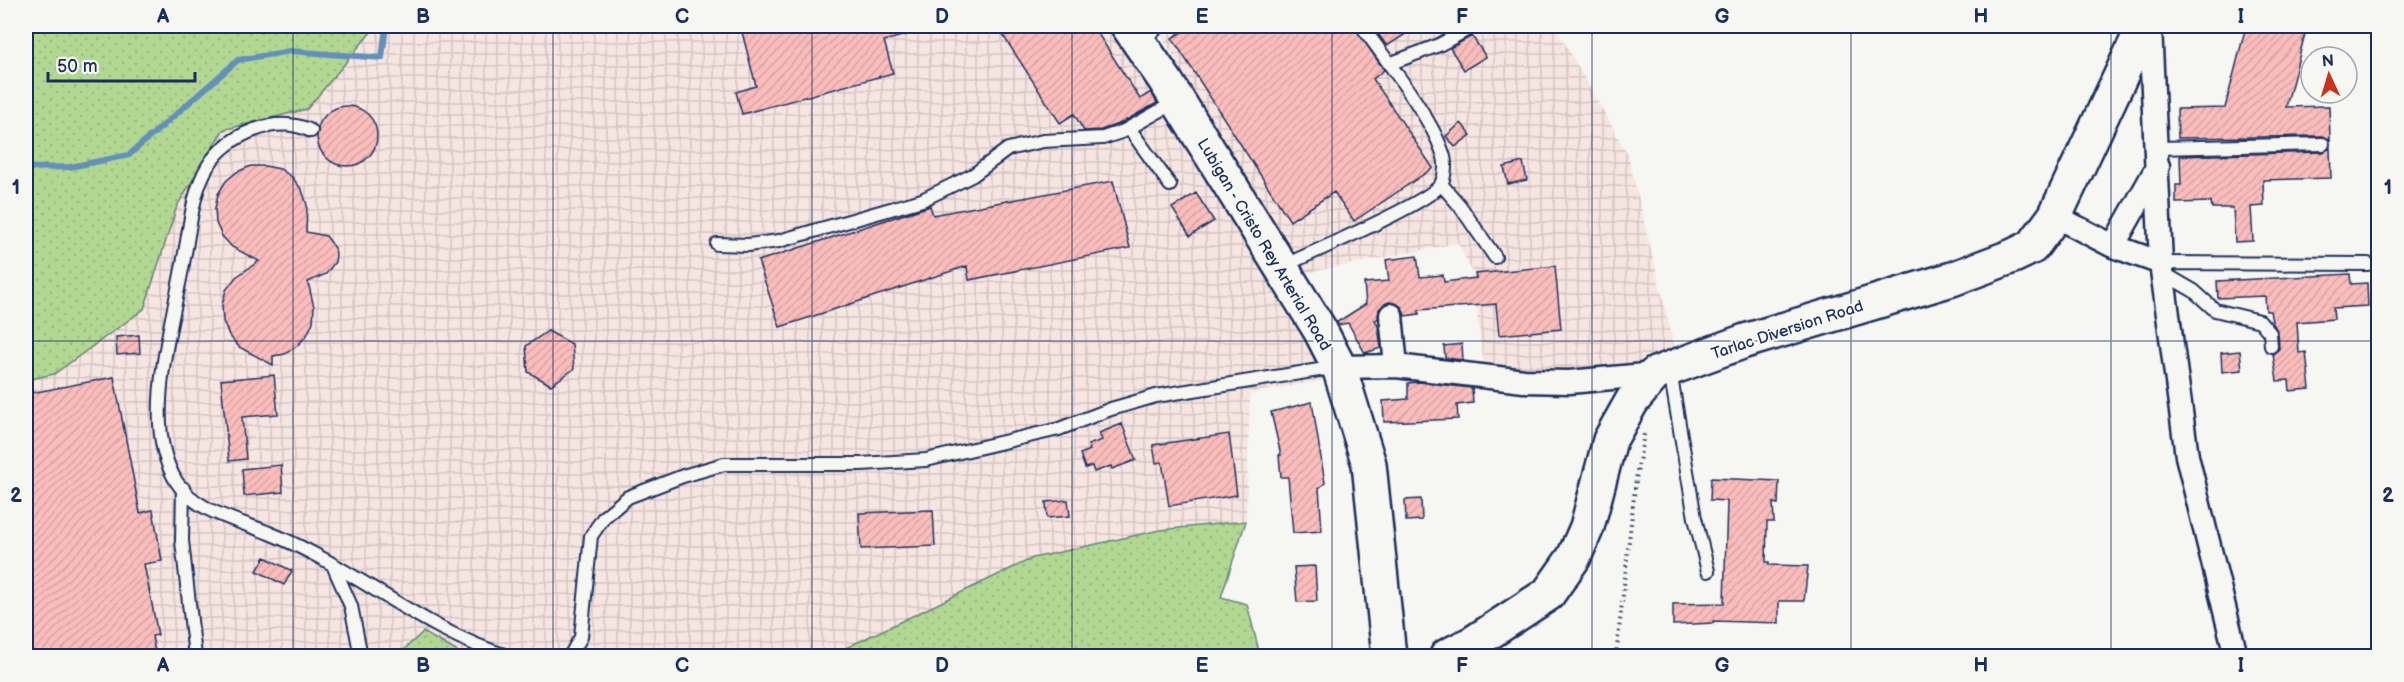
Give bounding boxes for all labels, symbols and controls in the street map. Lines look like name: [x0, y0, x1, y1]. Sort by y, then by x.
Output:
text: A: [156, 5, 170, 29]
text: B: [416, 5, 430, 29]
text: C: [675, 5, 689, 29]
text: D: [935, 5, 949, 29]
text: E: [1196, 5, 1209, 29]
text: F: [1456, 5, 1468, 29]
text: G: [1715, 5, 1730, 29]
text: H: [1974, 5, 1988, 29]
text: I: [2238, 5, 2244, 29]
scale bar: [48, 45, 195, 83]
north arrow: [2299, 45, 2359, 105]
text: N: [2321, 52, 2335, 71]
text: 50 m: [57, 56, 98, 77]
street label: Lubigan - Cristo Rey Arterial Road: [1193, 135, 1335, 354]
text: 1: [12, 176, 20, 200]
text: 1: [2384, 176, 2392, 200]
street label: Tarlac Diversion Road: [1709, 297, 1866, 364]
text: 2: [10, 484, 22, 508]
text: 2: [2382, 484, 2394, 508]
text: A: [156, 654, 170, 678]
text: B: [416, 654, 430, 678]
text: C: [675, 654, 689, 678]
text: D: [935, 654, 949, 678]
text: E: [1196, 654, 1209, 678]
text: F: [1456, 654, 1468, 678]
text: G: [1715, 654, 1730, 678]
text: H: [1974, 654, 1988, 678]
text: I: [2238, 654, 2244, 678]

